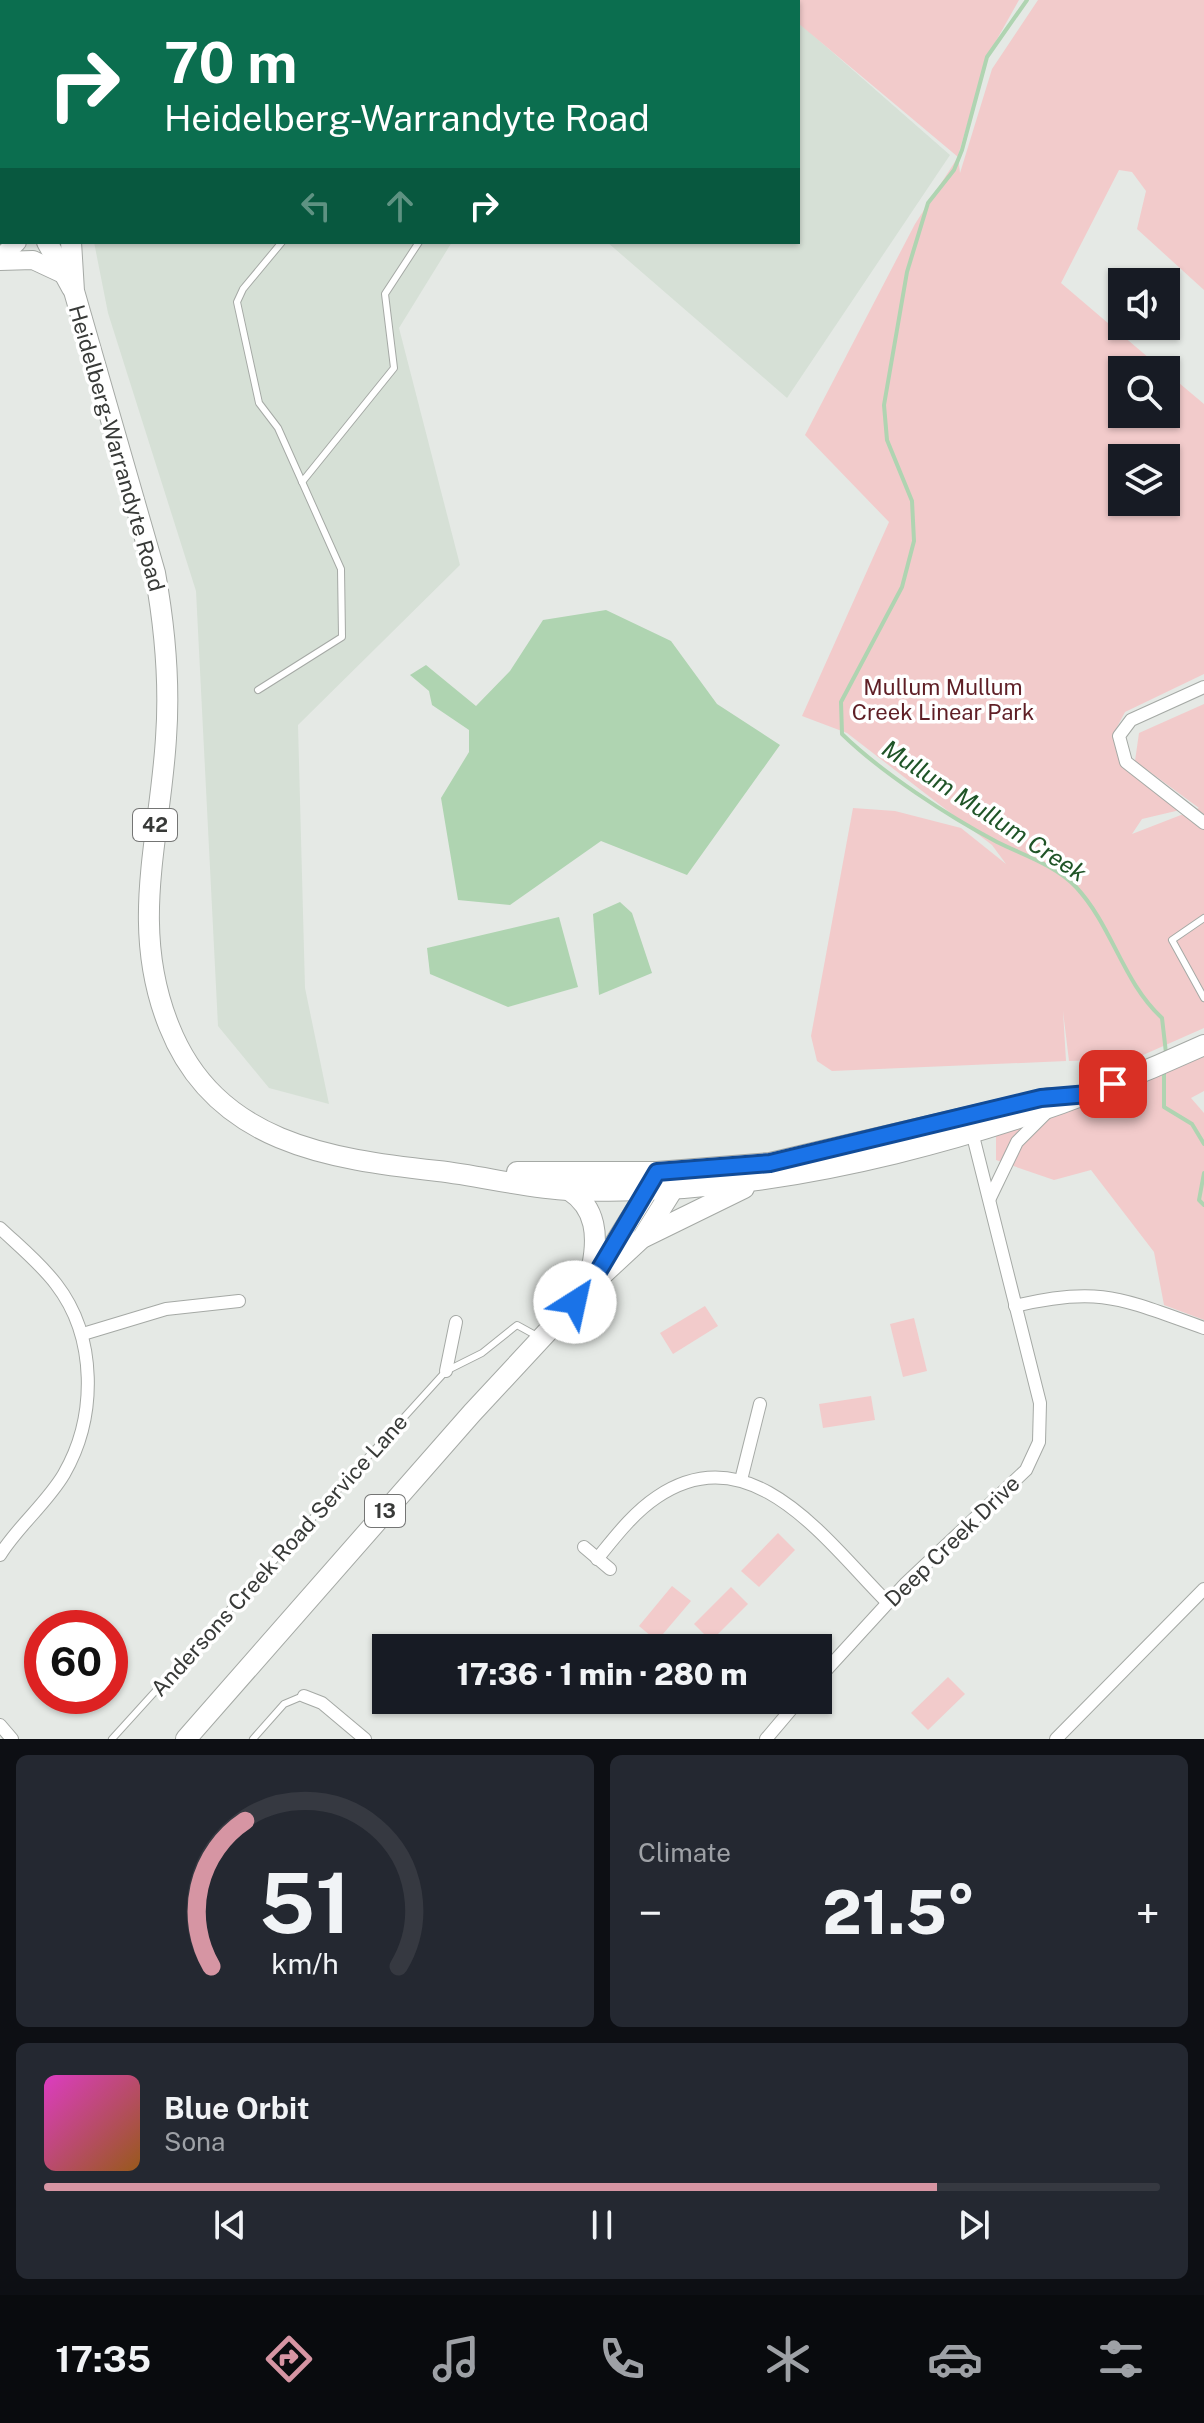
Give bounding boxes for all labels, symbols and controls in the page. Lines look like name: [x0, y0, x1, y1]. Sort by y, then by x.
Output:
text: 70 m: [164, 30, 297, 96]
icon: right: [32, 32, 136, 136]
text: Heidelberg-Warrandyte Road: [164, 97, 650, 139]
icon: left: [294, 184, 338, 228]
icon: ahead: [378, 184, 422, 228]
icon: right: [462, 184, 506, 228]
map controls: [1108, 268, 1180, 516]
button: sound: [1108, 268, 1180, 340]
street label: Heidelberg-Warrandyte Road: [64, 302, 170, 594]
button: search: [1108, 356, 1180, 428]
button: layers: [1108, 444, 1180, 516]
park label: Mullum Mullum Creek Linear Park: [852, 674, 1034, 725]
water label: Mullum Mullum Creek: [877, 734, 1092, 887]
road number: 42: [133, 809, 177, 841]
pin: [1079, 1050, 1147, 1118]
icon: arrive: [1091, 1062, 1135, 1106]
position arrow: [533, 1260, 617, 1344]
street label: Andersons Creek Road Service Lane: [145, 1409, 413, 1701]
street label: Deep Creek Drive: [879, 1470, 1025, 1612]
road number: 13: [365, 1495, 405, 1527]
speed limit sign: 60: [24, 1610, 128, 1714]
text: 17:36 · 1 min · 280 m: [457, 1656, 747, 1692]
text: Climate: [638, 1837, 731, 1868]
text: 51: [259, 1854, 351, 1952]
text: 21.5°: [823, 1877, 976, 1948]
text: −: [638, 1887, 662, 1939]
text: +: [1136, 1887, 1160, 1939]
text: km/h: [271, 1947, 339, 1980]
text: Blue Orbit: [164, 2090, 310, 2126]
text: Sona: [164, 2126, 225, 2157]
icon: previous: [208, 2203, 252, 2247]
icon: pause: [580, 2203, 624, 2247]
icon: next: [952, 2203, 996, 2247]
icon: directions: [261, 2331, 317, 2387]
icon: music: [428, 2331, 484, 2387]
icon: phone: [594, 2331, 650, 2387]
icon: climate: [760, 2331, 816, 2387]
icon: car: [927, 2331, 983, 2387]
icon: filters: [1093, 2331, 1149, 2387]
text: 17:35: [55, 2338, 151, 2380]

